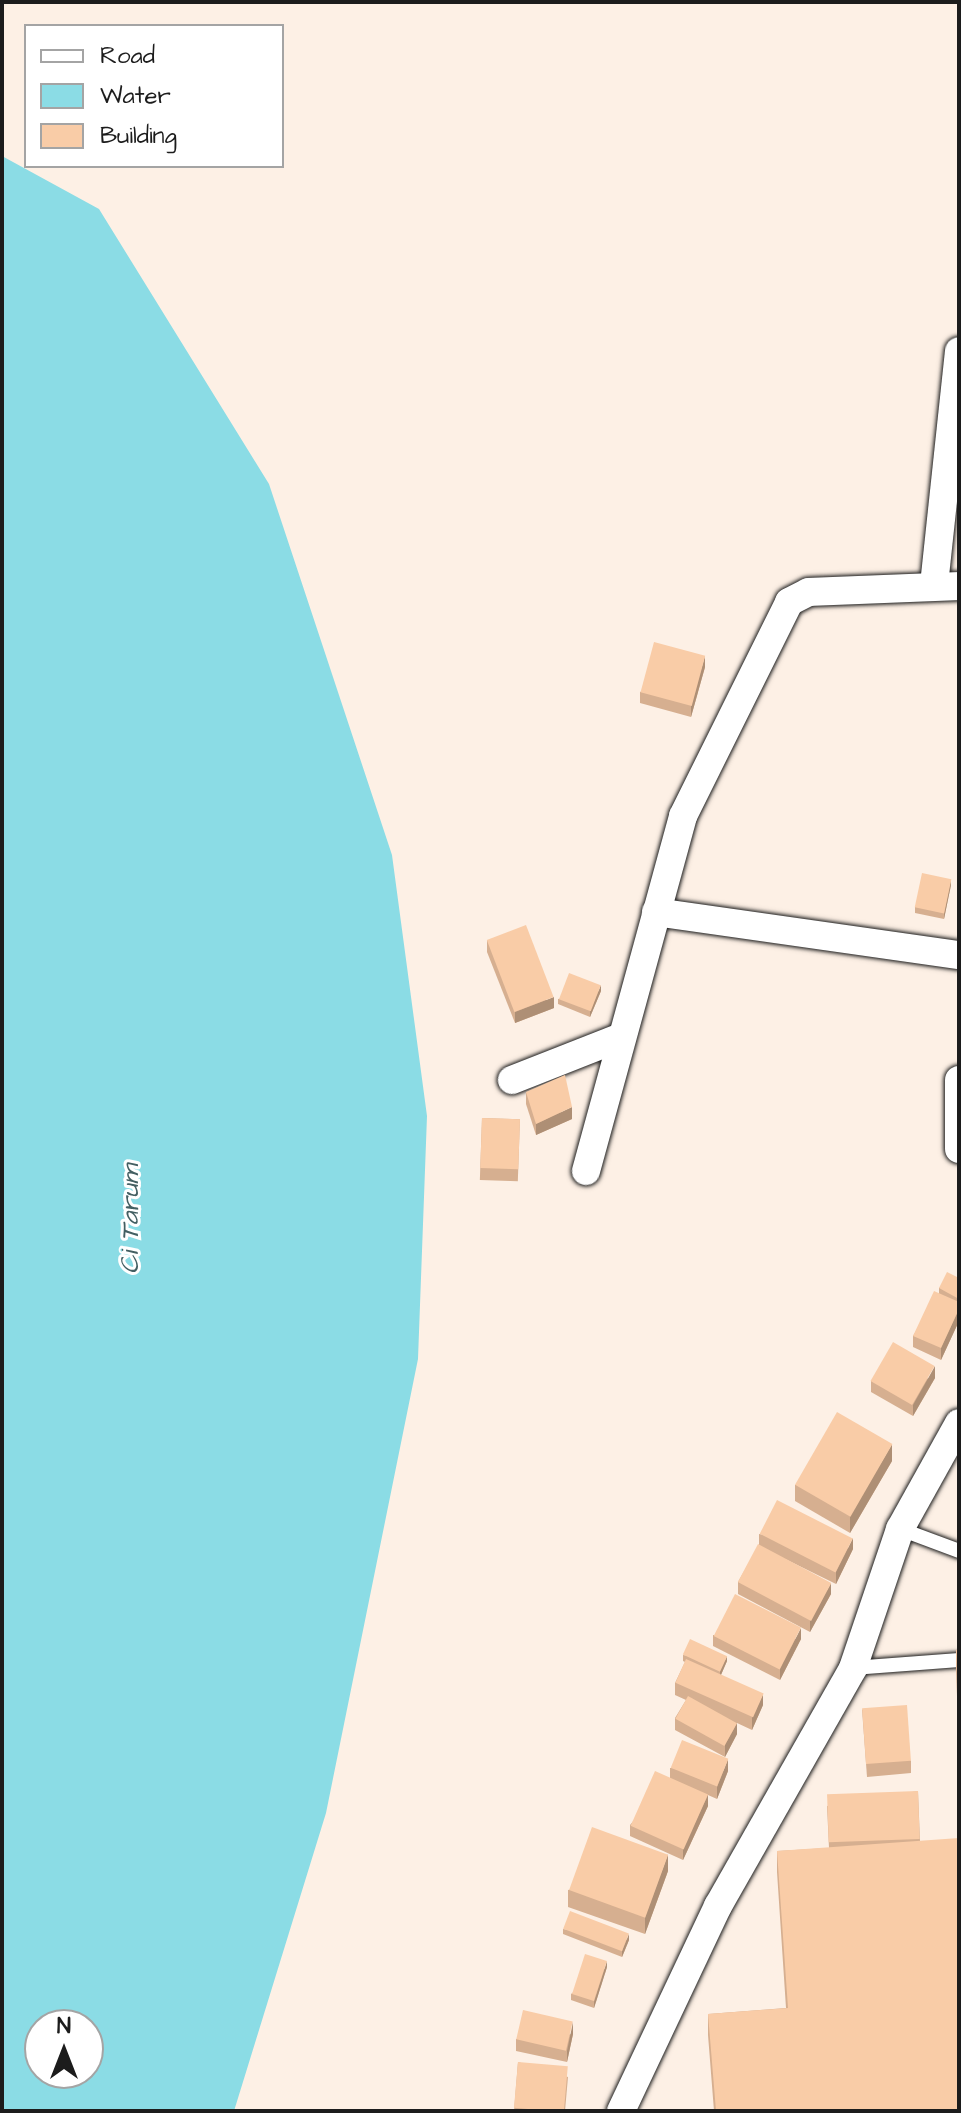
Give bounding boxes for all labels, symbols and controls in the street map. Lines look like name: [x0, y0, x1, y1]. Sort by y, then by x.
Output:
legend: [24, 24, 284, 168]
text: Road: [100, 39, 155, 73]
text: Water: [100, 79, 171, 113]
text: Building: [100, 119, 177, 153]
water label: Ci Tarum: [115, 1164, 147, 1274]
north arrow: [24, 2009, 104, 2089]
text: N: [57, 2011, 71, 2042]

